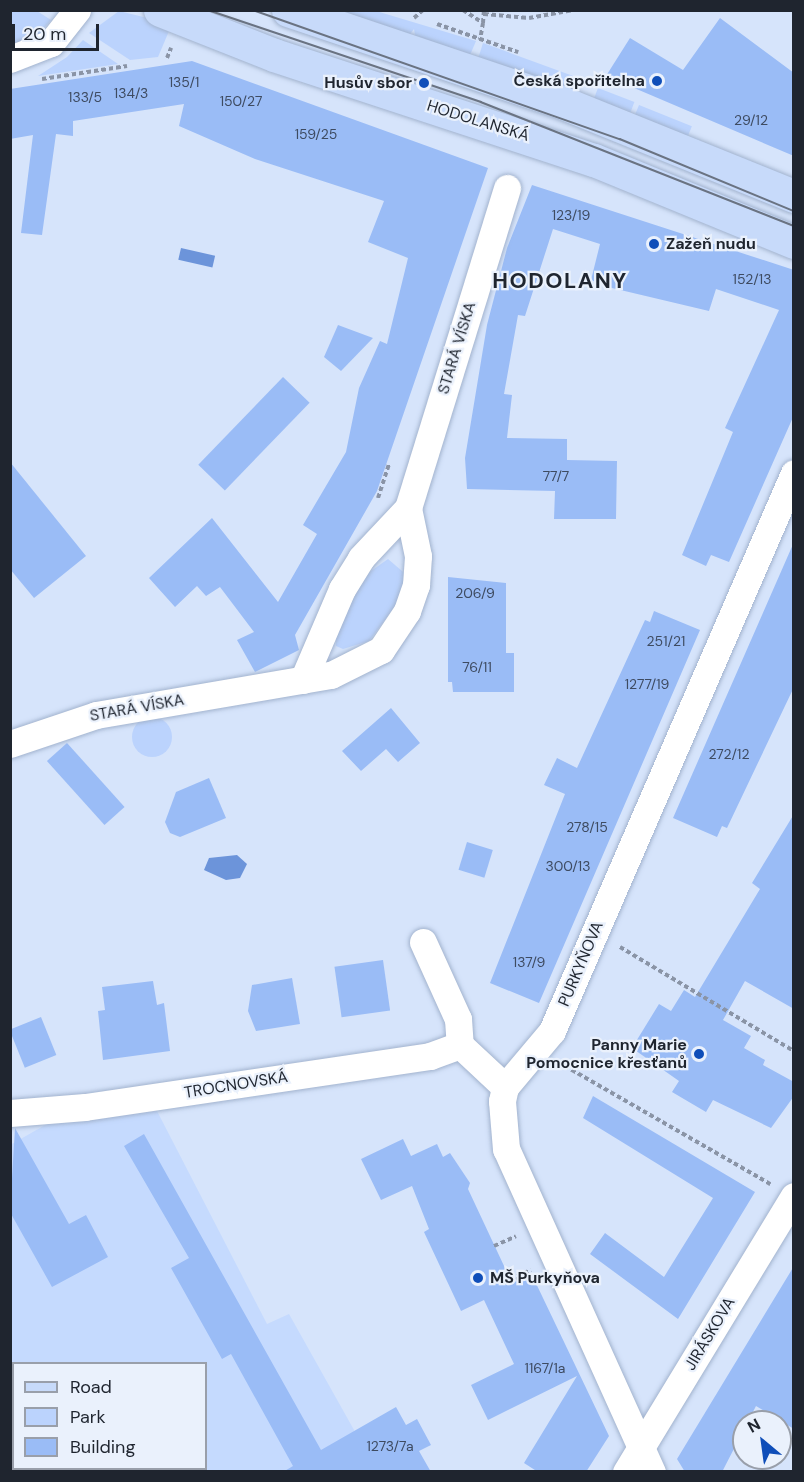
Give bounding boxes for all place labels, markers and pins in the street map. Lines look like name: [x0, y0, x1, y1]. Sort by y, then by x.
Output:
place label: Česká spořitelna: [513, 71, 645, 91]
place label: Husův sbor: [324, 73, 412, 93]
marker: Česká spořitelna: [650, 74, 664, 88]
marker: Husův sbor: [417, 76, 431, 90]
place label: Zažeň nudu: [666, 234, 756, 254]
marker: Zažeň nudu: [647, 237, 661, 251]
place label: Panny Marie Pomocnice křesťanů: [526, 1035, 687, 1073]
marker: Panny Marie Pomocnice křesťanů: [692, 1047, 706, 1061]
place label: MŠ Purkyňova: [490, 1268, 600, 1288]
marker: MŠ Purkyňova: [471, 1271, 485, 1285]

